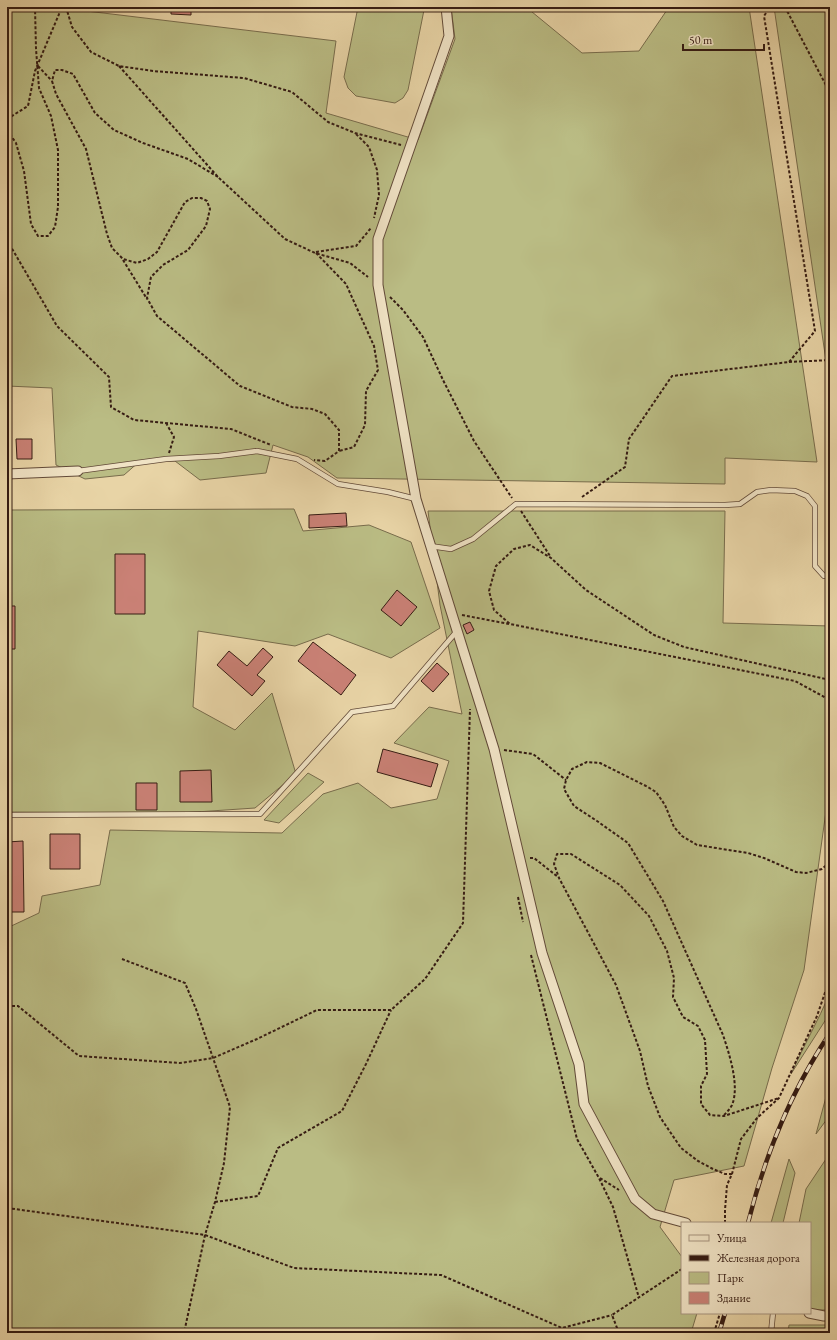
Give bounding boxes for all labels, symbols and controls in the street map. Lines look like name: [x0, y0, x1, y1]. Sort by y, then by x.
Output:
scale bar: [683, 26, 764, 52]
text: 50 m: [689, 32, 713, 48]
legend: [681, 1222, 811, 1314]
text: Улица: [716, 1230, 747, 1246]
text: Железная дорога: [716, 1250, 800, 1266]
text: Парк: [717, 1270, 744, 1286]
text: Здание: [717, 1290, 751, 1306]

